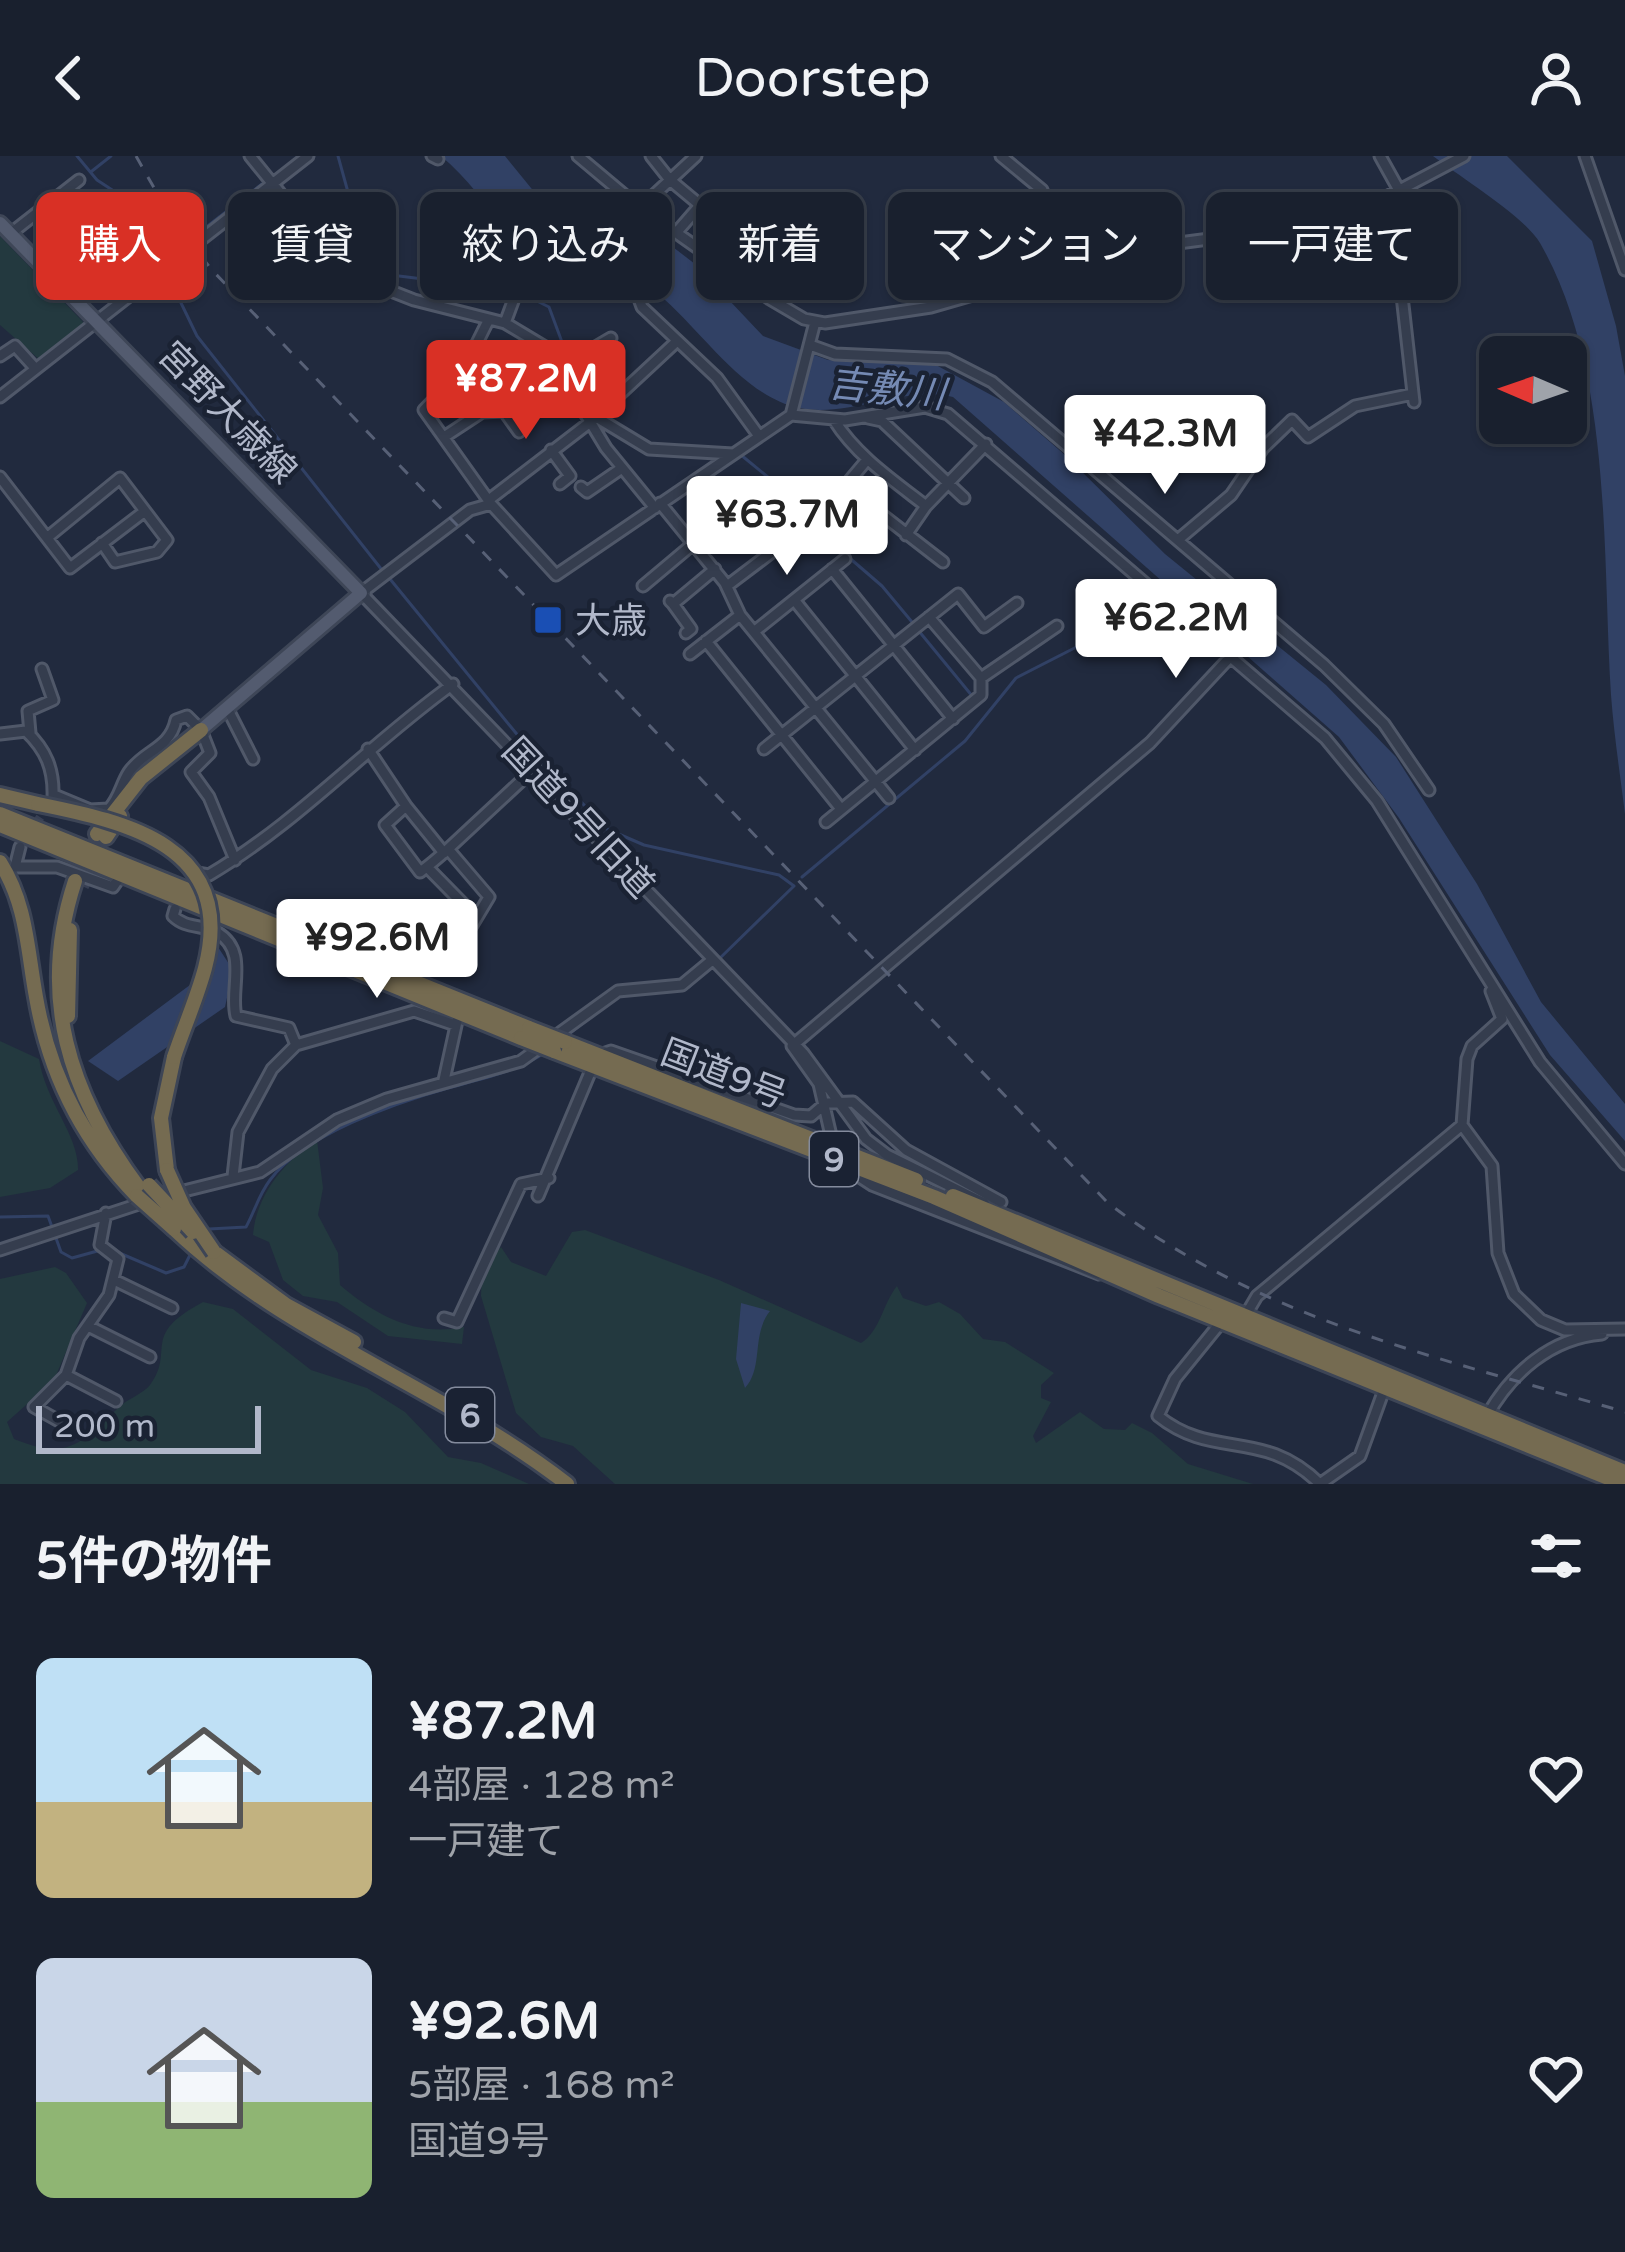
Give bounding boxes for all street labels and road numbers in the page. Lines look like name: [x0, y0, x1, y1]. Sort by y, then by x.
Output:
street label: 宮野大歳線: [149, 333, 305, 493]
street label: 国道9号旧道: [493, 729, 663, 907]
street label: 国道9号: [655, 1031, 792, 1118]
road number: 9: [810, 1132, 858, 1186]
road number: 6: [446, 1388, 494, 1442]

